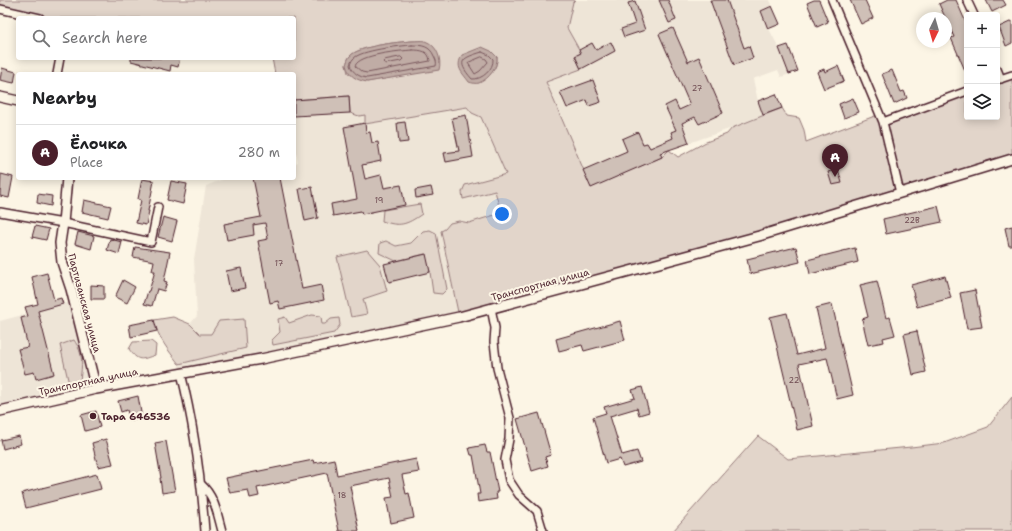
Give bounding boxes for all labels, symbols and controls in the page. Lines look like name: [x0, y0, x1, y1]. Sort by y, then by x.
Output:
north arrow: [916, 12, 952, 48]
map controls: [964, 12, 1000, 120]
button: +: [964, 12, 1000, 48]
search box: [16, 16, 296, 60]
icon: search: [30, 27, 52, 49]
text: Search here: [62, 28, 148, 48]
button: −: [964, 48, 1000, 84]
house number: 27: [692, 83, 703, 94]
button: layers: [964, 84, 1000, 120]
text: Nearby: [32, 87, 97, 109]
text: Ёлочка: [70, 134, 127, 154]
text: A: [40, 144, 50, 161]
text: 280 m: [238, 144, 280, 161]
pin: A: [822, 144, 848, 177]
text: Place: [70, 154, 103, 171]
house number: 19: [375, 195, 383, 206]
your location: [492, 204, 512, 224]
house number: 22В: [904, 215, 920, 226]
street label: Партизанская улица: [65, 252, 104, 355]
house number: 17: [275, 258, 284, 269]
street label: Транспортная улица: [490, 265, 591, 304]
street label: Транспортная улица: [37, 364, 140, 398]
house number: 22: [789, 375, 800, 386]
place label: Тара 646536: [101, 410, 170, 423]
marker: Тара 646536: [88, 411, 98, 421]
house number: 18: [338, 490, 346, 501]

